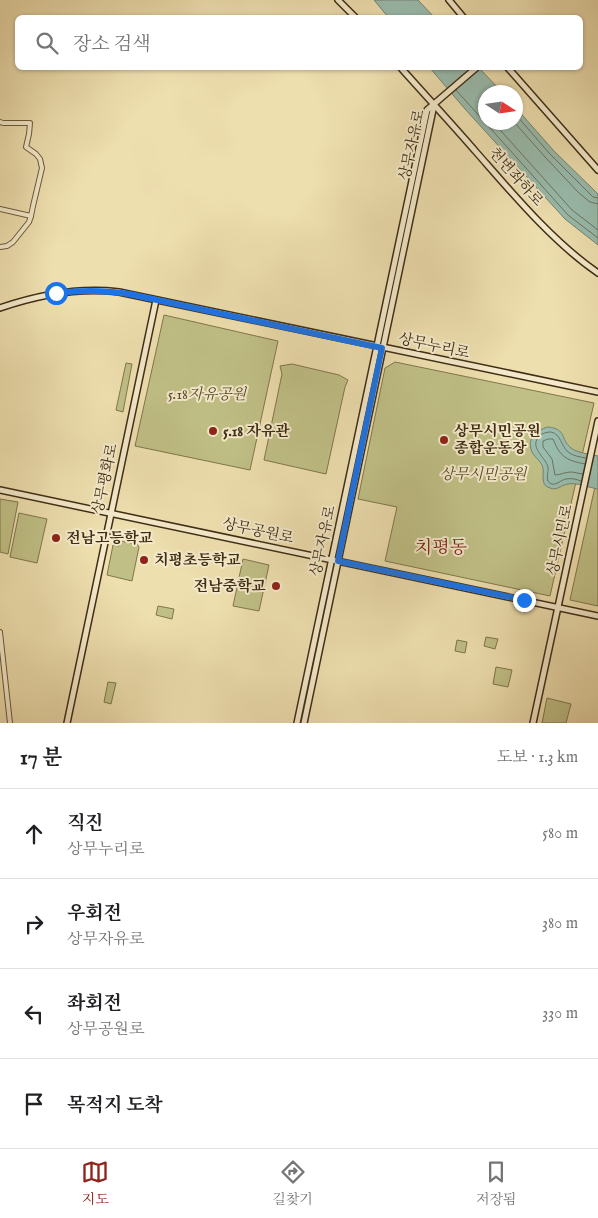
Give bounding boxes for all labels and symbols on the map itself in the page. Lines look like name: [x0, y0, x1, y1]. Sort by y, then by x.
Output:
north arrow: [478, 85, 523, 130]
street label: 상무자유로: [395, 107, 429, 182]
street label: 천변좌하로: [485, 144, 548, 211]
route start: [45, 282, 68, 305]
street label: 상무누리로: [397, 329, 472, 363]
park label: 5.18자유공원: [168, 385, 248, 404]
place label: 5.18 자유관: [223, 422, 290, 441]
place label: 상무시민공원 종합운동장: [454, 422, 541, 458]
marker: 5.18 자유관: [207, 425, 219, 437]
marker: 상무시민공원 종합운동장: [438, 434, 450, 446]
street label: 상무평화로: [88, 441, 122, 516]
park label: 상무시민공원: [440, 465, 528, 484]
street label: 상무시민로: [543, 502, 577, 577]
street label: 상무자유로: [306, 503, 340, 578]
street label: 상무공원로: [221, 514, 296, 548]
place label: 전남고등학교: [66, 529, 153, 548]
marker: 전남고등학교: [50, 532, 62, 544]
district label: 치평동: [415, 537, 467, 560]
place label: 치평초등학교: [154, 551, 241, 570]
marker: 치평초등학교: [138, 554, 150, 566]
place label: 전남중학교: [194, 577, 267, 596]
marker: 전남중학교: [270, 580, 282, 592]
route end: [513, 589, 536, 612]

